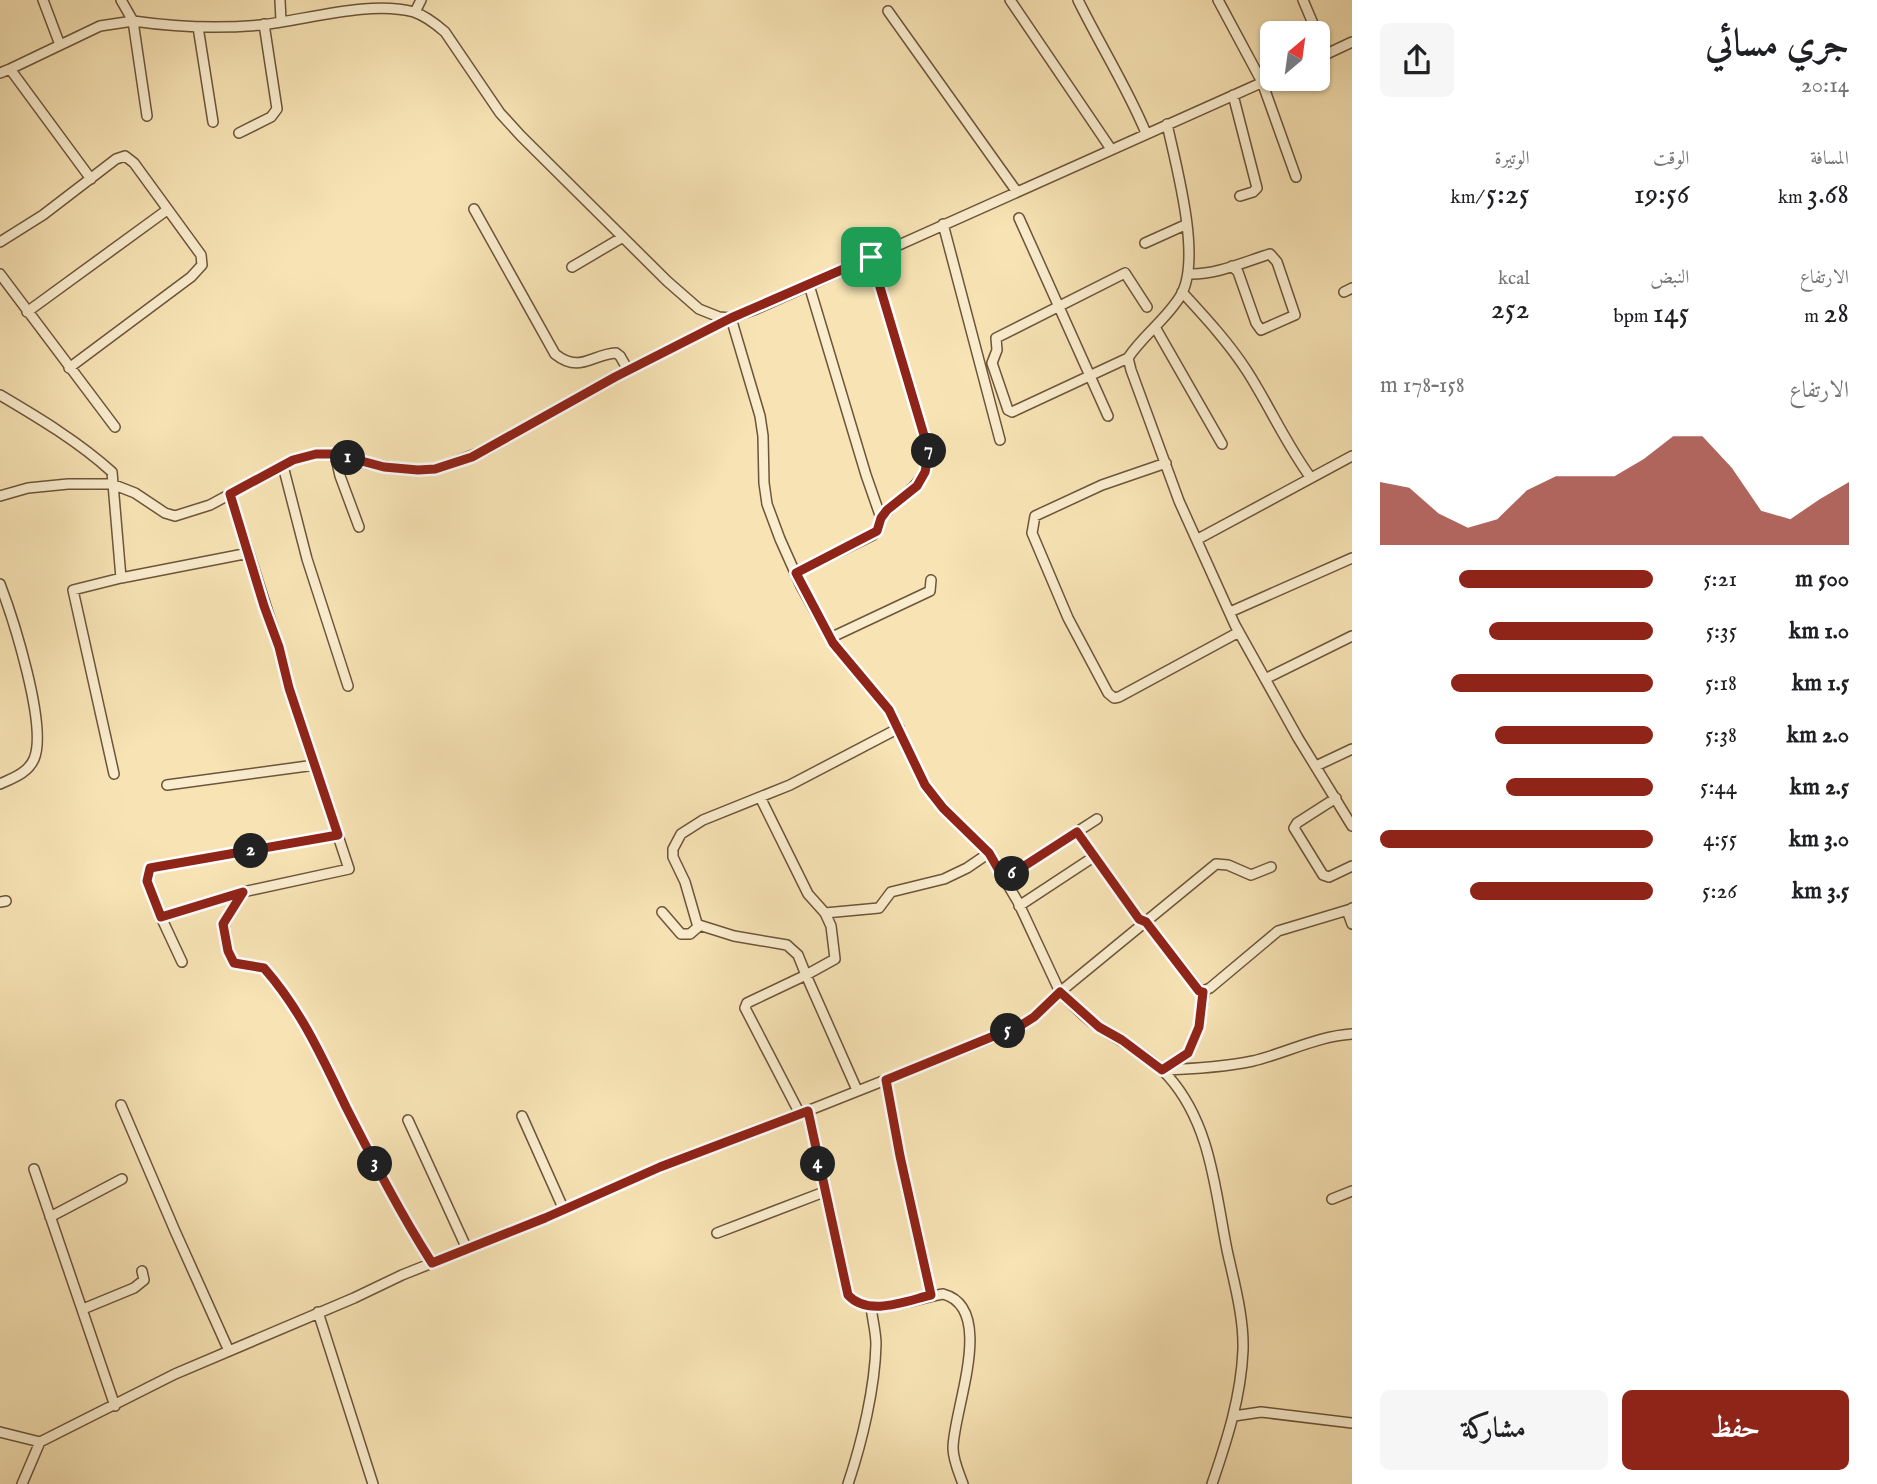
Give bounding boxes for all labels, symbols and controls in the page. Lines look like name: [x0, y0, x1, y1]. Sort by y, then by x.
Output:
north arrow: [1260, 21, 1330, 91]
map controls: [1260, 21, 1330, 91]
text: جري مسائي: [1705, 21, 1849, 69]
button: share: [1380, 23, 1454, 97]
text: 20:14: [1801, 71, 1849, 100]
text: الوتيرة: [1495, 147, 1530, 171]
text: الوقت: [1653, 147, 1689, 171]
text: المسافة: [1810, 147, 1849, 171]
text: 5:25: [1486, 176, 1530, 214]
text: 19:56: [1634, 176, 1689, 214]
text: 3.68: [1807, 176, 1849, 214]
text: /km: [1451, 186, 1486, 210]
text: km: [1778, 186, 1807, 210]
pin: [841, 227, 901, 287]
icon: arrive: [852, 238, 890, 276]
text: النبض: [1650, 266, 1689, 290]
text: الارتفاع: [1800, 266, 1849, 290]
text: kcal: [1498, 267, 1530, 291]
text: 252: [1491, 291, 1530, 329]
text: 145: [1653, 295, 1689, 333]
text: 28: [1823, 295, 1849, 333]
text: bpm: [1613, 305, 1653, 329]
text: m: [1804, 305, 1823, 329]
text: 158–178 m: [1380, 371, 1465, 400]
text: الارتفاع: [1789, 376, 1849, 405]
pin: 7: [912, 434, 946, 468]
text: 7: [924, 438, 933, 462]
pin: 1: [330, 440, 366, 476]
text: 1: [344, 445, 351, 469]
text: 5:21: [1703, 565, 1737, 594]
text: 500 m: [1795, 565, 1849, 594]
text: 5:35: [1706, 617, 1737, 646]
text: 1.0 km: [1789, 617, 1849, 646]
text: 5:18: [1705, 669, 1737, 698]
text: 1.5 km: [1792, 669, 1849, 698]
text: 5:38: [1705, 721, 1737, 750]
text: 2.0 km: [1787, 721, 1849, 750]
text: 5:44: [1700, 773, 1737, 802]
text: 2.5 km: [1790, 773, 1849, 802]
text: 4:55: [1703, 825, 1737, 854]
text: 3.0 km: [1789, 825, 1849, 854]
pin: 2: [233, 834, 268, 868]
text: 2: [246, 838, 255, 862]
pin: 6: [995, 856, 1030, 892]
text: 6: [1007, 861, 1016, 885]
text: 5:26: [1702, 877, 1737, 906]
text: 3.5 km: [1792, 877, 1849, 906]
pin: 5: [990, 1014, 1026, 1048]
text: 5: [1004, 1018, 1011, 1042]
pin: 3: [358, 1146, 392, 1182]
pin: 4: [800, 1146, 836, 1182]
text: 3: [371, 1151, 378, 1175]
text: 4: [813, 1151, 822, 1175]
button: مشاركة: [1380, 1390, 1608, 1470]
button: حفظ: [1622, 1390, 1849, 1470]

